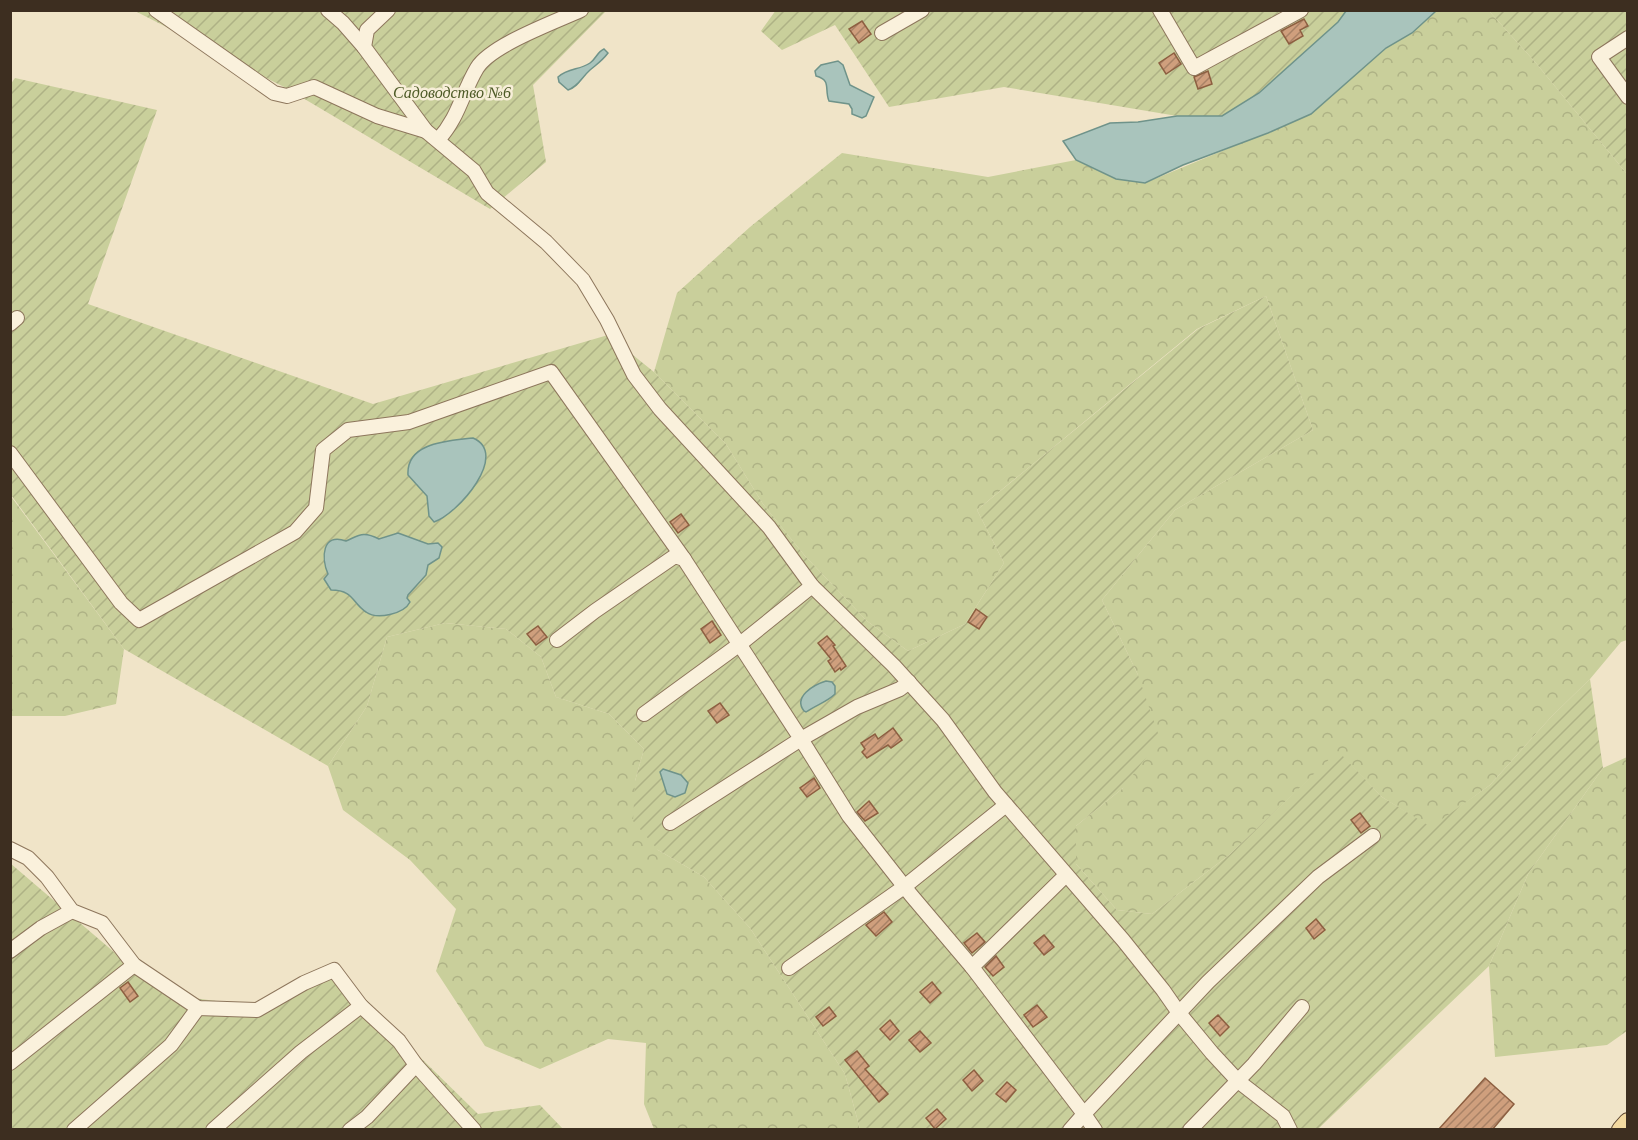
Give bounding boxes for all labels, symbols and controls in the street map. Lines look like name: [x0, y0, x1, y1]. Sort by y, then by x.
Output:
park label: Садоводство №6: [393, 84, 511, 101]

